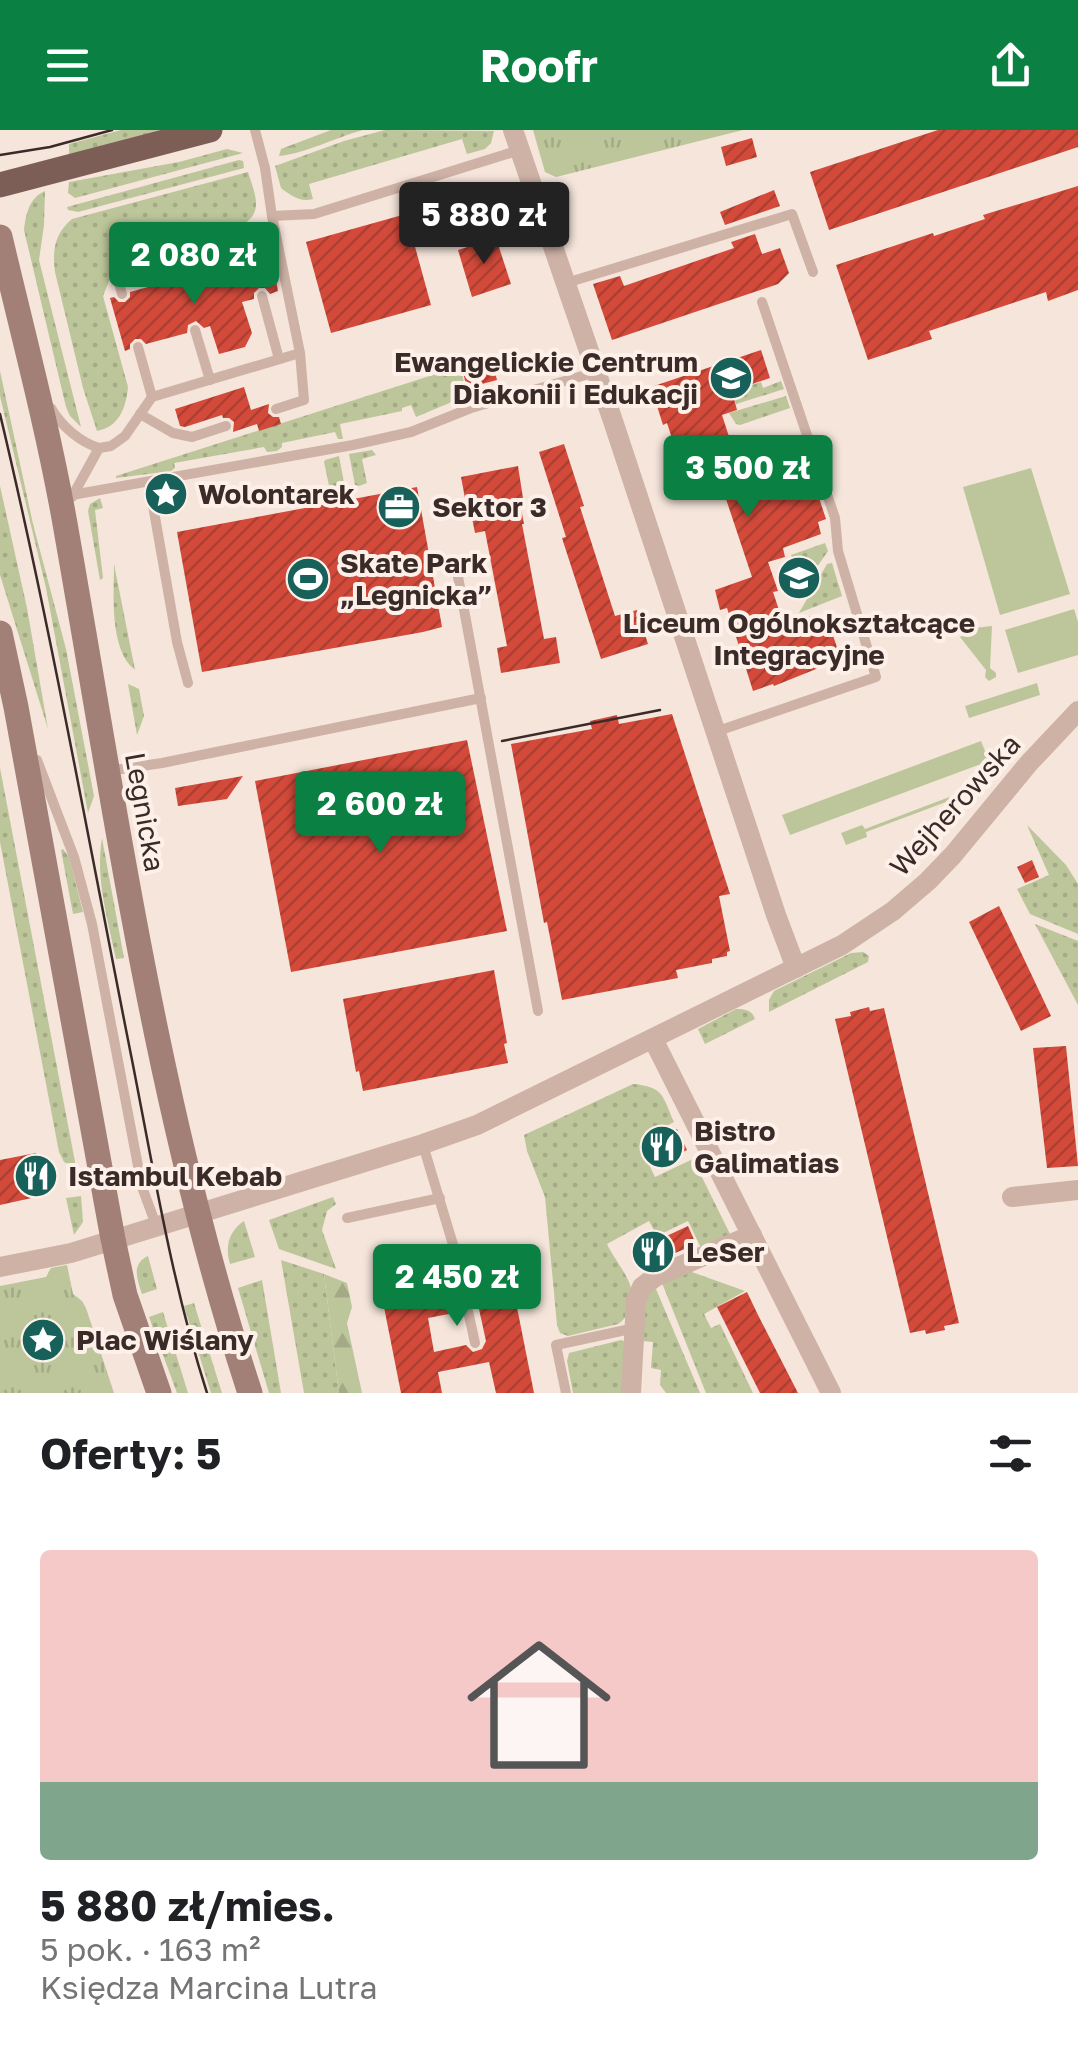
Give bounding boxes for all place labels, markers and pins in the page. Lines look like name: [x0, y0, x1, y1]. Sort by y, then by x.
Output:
pin: 5 880 zł: [381, 182, 587, 267]
pin: 2 080 zł: [91, 222, 297, 307]
place label: Ewangelickie Centrum Diakonii i Edukacji: [394, 345, 698, 410]
school or university icon: Ewangelickie Centrum Diakonii i Edukacji: [708, 355, 754, 401]
pin: 3 500 zł: [645, 435, 851, 520]
place icon: Wolontarek: [143, 471, 189, 517]
place label: Wolontarek: [198, 477, 355, 510]
office icon: Sektor 3: [376, 484, 422, 530]
place label: Sektor 3: [432, 490, 547, 523]
place label: Skate Park „Legnicka”: [340, 546, 493, 611]
school or university icon: Liceum Ogólnokształcące Integracyjne: [776, 555, 822, 601]
sports icon: Skate Park „Legnicka”: [285, 556, 331, 602]
place label: Liceum Ogólnokształcące Integracyjne: [623, 606, 975, 671]
pin: 2 600 zł: [277, 771, 483, 856]
place label: Bistro Galimatias: [694, 1114, 839, 1179]
restaurant icon: Bistro Galimatias: [639, 1124, 685, 1170]
restaurant icon: Istambul Kebab: [13, 1153, 59, 1199]
place label: Istambul Kebab: [68, 1159, 282, 1192]
restaurant icon: LeSer: [630, 1229, 676, 1275]
place label: LeSer: [686, 1235, 765, 1268]
pin: 2 450 zł: [354, 1244, 560, 1329]
place icon: Plac Wiślany: [20, 1317, 66, 1363]
place label: Plac Wiślany: [76, 1323, 254, 1356]

